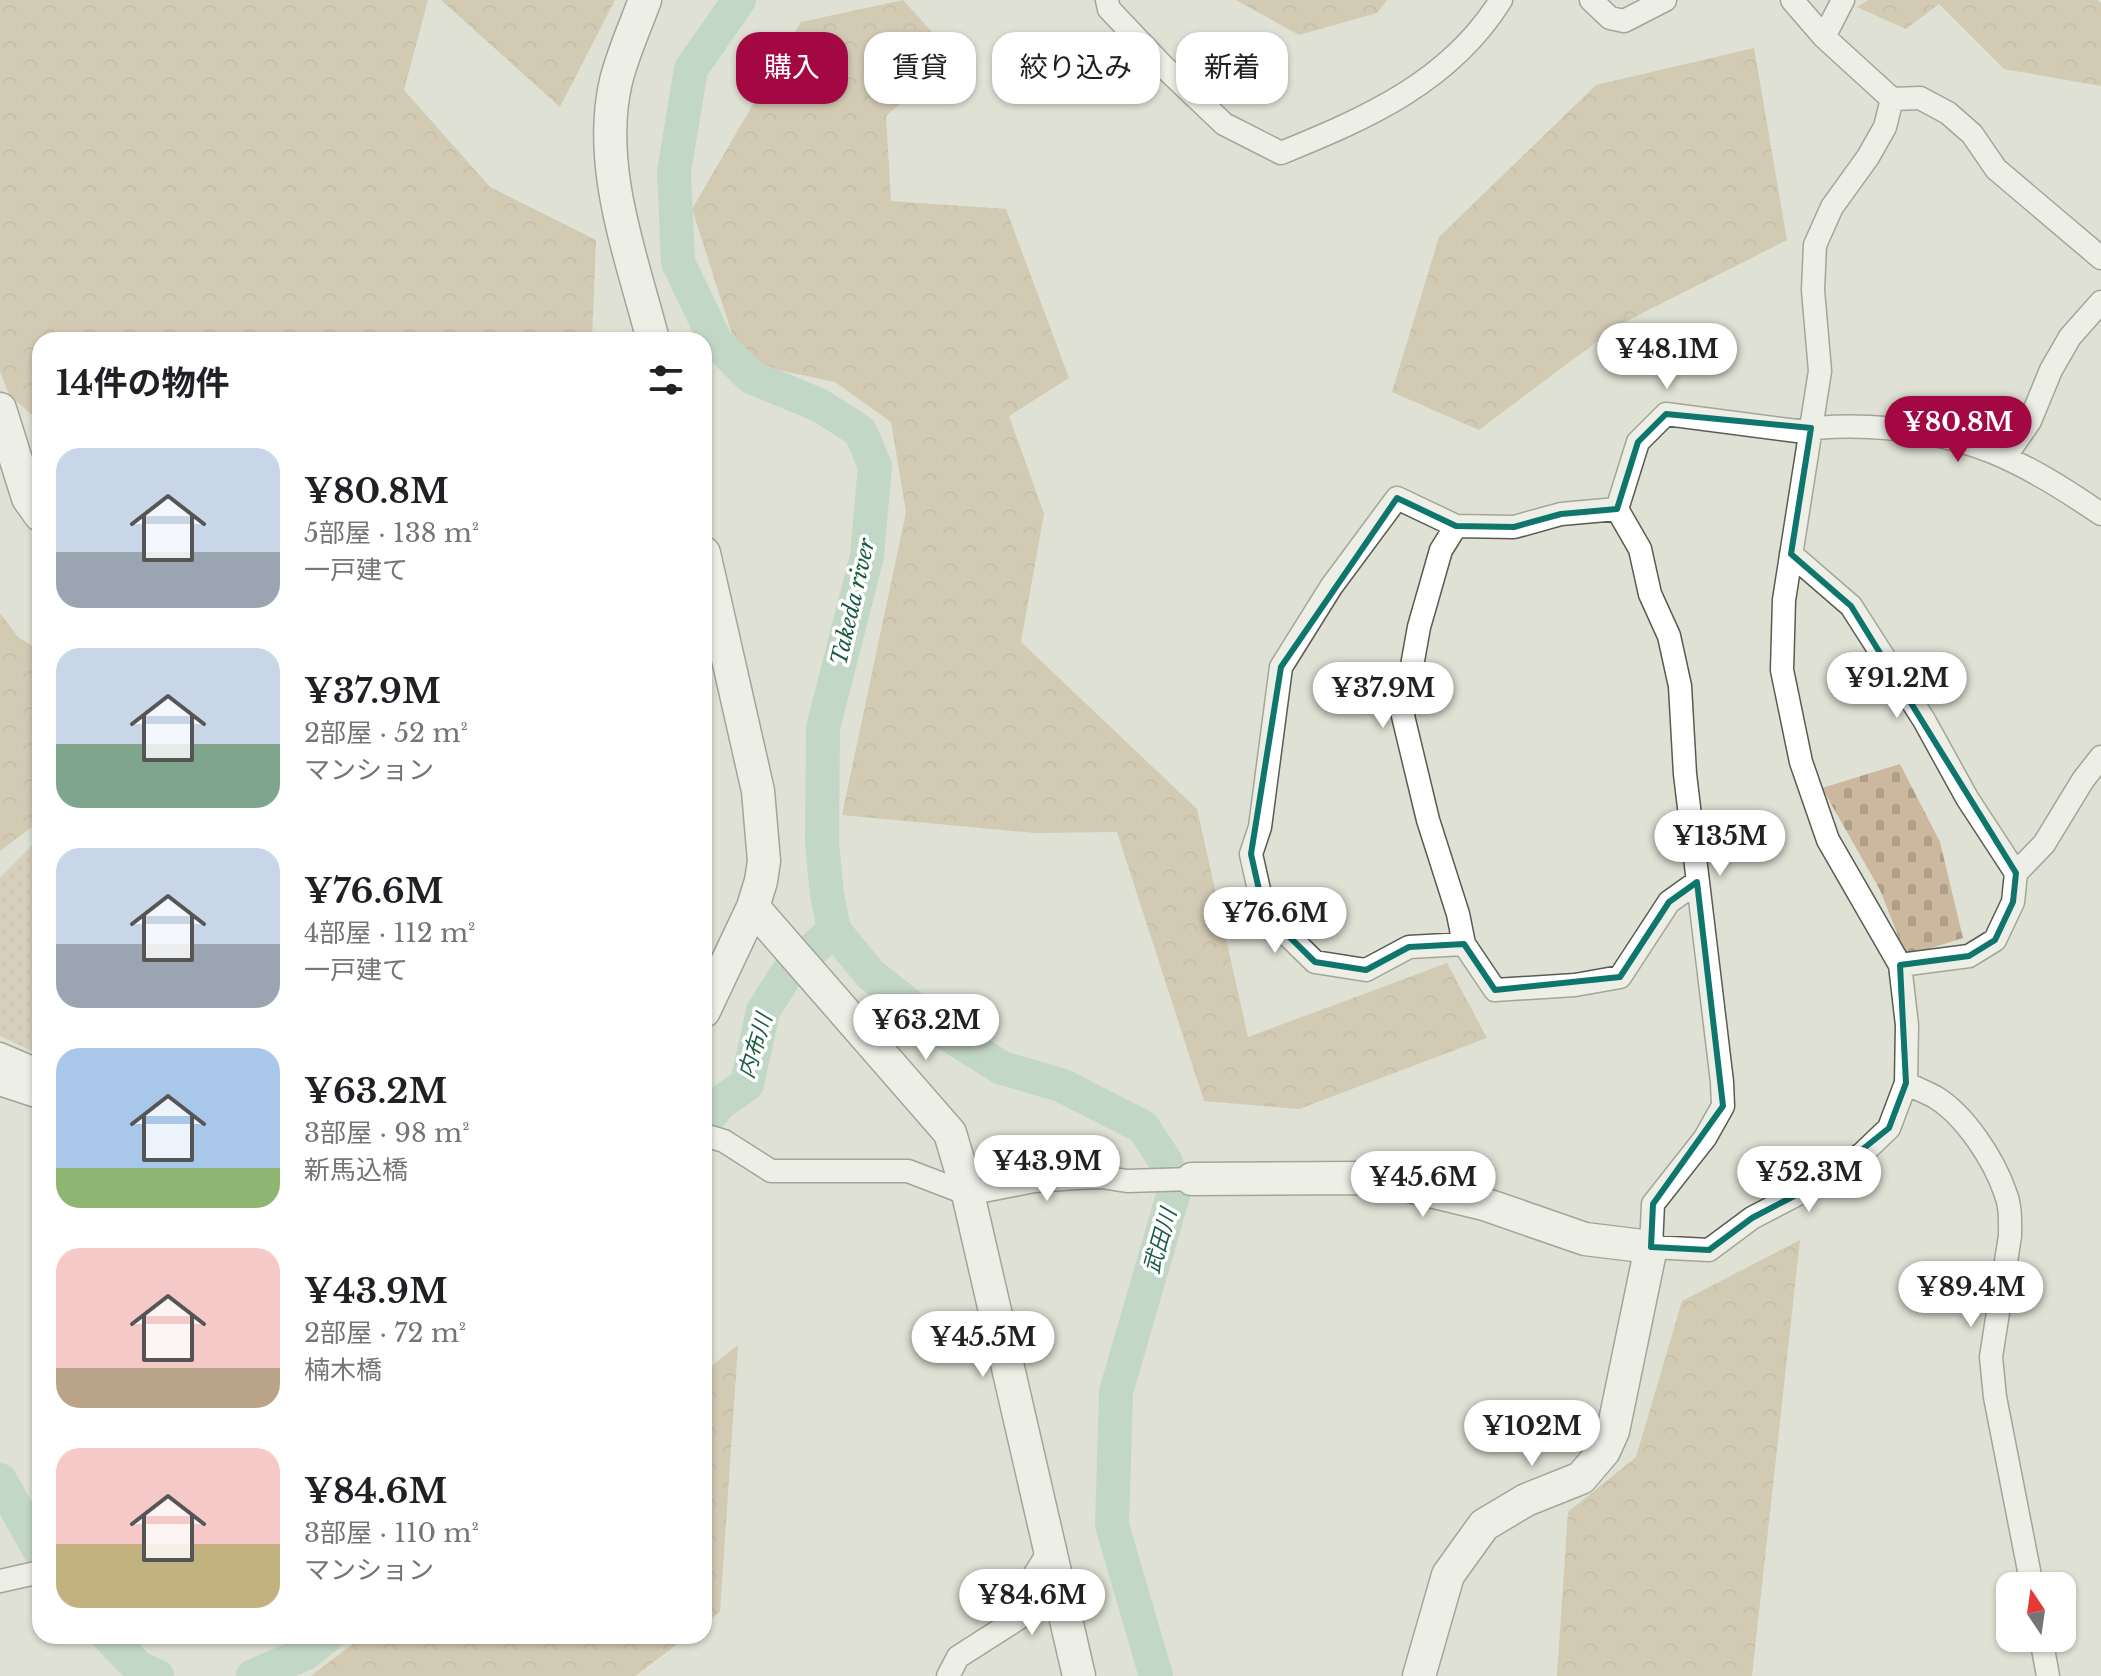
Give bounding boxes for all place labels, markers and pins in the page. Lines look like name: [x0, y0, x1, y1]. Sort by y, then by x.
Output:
pin: ¥48.1M: [1602, 323, 1732, 391]
pin: ¥80.8M: [1893, 396, 2023, 464]
pin: ¥91.2M: [1832, 652, 1962, 720]
pin: ¥37.9M: [1318, 662, 1448, 730]
pin: ¥135M: [1664, 810, 1776, 878]
pin: ¥76.6M: [1210, 887, 1340, 955]
pin: ¥63.2M: [861, 994, 991, 1062]
pin: ¥43.9M: [982, 1135, 1112, 1203]
pin: ¥52.3M: [1744, 1146, 1874, 1214]
pin: ¥45.6M: [1358, 1151, 1488, 1219]
pin: ¥89.4M: [1906, 1261, 2036, 1329]
pin: ¥45.5M: [918, 1311, 1048, 1379]
pin: ¥102M: [1476, 1400, 1588, 1468]
pin: ¥84.6M: [967, 1569, 1097, 1637]

